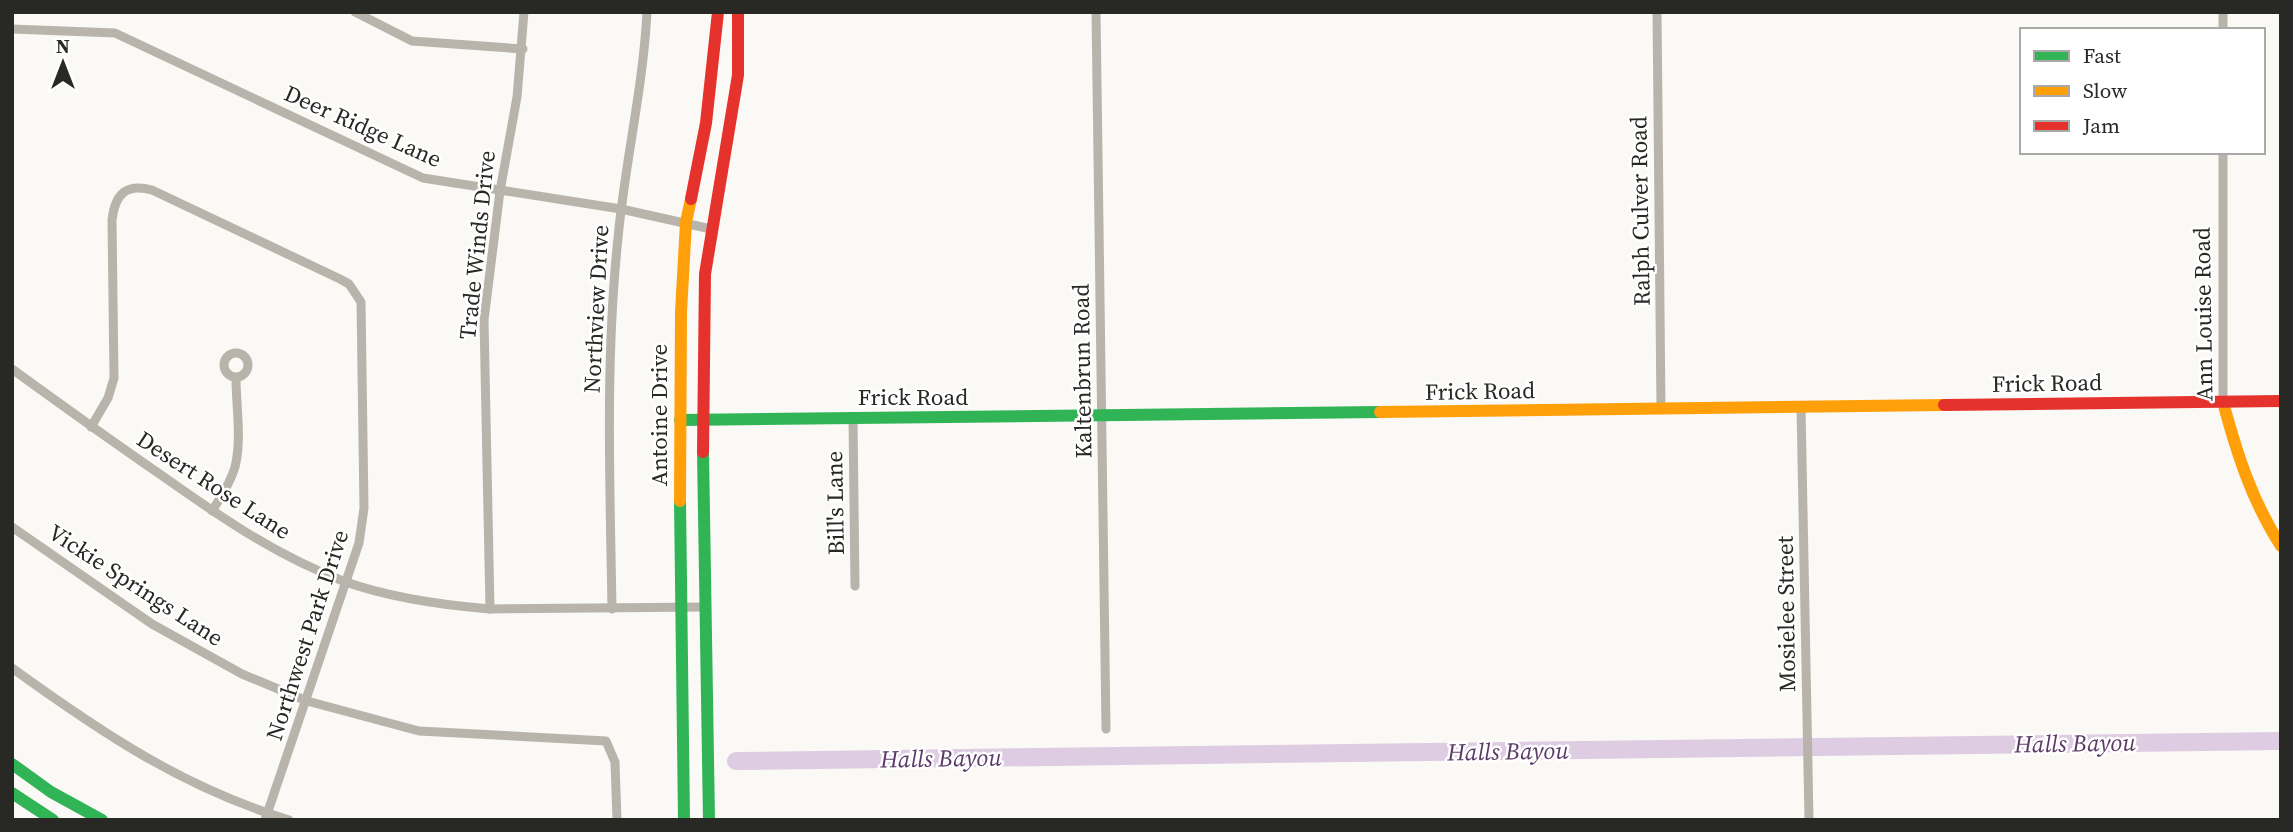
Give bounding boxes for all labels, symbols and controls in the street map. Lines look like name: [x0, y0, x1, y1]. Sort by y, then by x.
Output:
north arrow: [28, 28, 98, 98]
legend: [2020, 28, 2265, 154]
text: N: [56, 33, 70, 59]
text: Fast: [2083, 41, 2121, 70]
text: Slow: [2083, 76, 2127, 105]
street label: Deer Ridge Lane: [279, 77, 447, 175]
text: Jam: [2082, 111, 2120, 140]
street label: Ralph Culver Road: [1622, 116, 1658, 306]
street label: Trade Winds Drive: [451, 149, 503, 341]
street label: Northview Drive: [576, 224, 616, 394]
street label: Ann Louise Road: [2185, 227, 2221, 401]
street label: Kaltenbrun Road: [1064, 283, 1100, 459]
street label: Antoine Drive: [643, 344, 675, 486]
street label: Frick Road: [1992, 366, 2102, 400]
street label: Frick Road: [1425, 374, 1535, 408]
street label: Frick Road: [858, 381, 968, 413]
street label: Desert Rose Lane: [131, 423, 297, 547]
street label: Bill's Lane: [818, 451, 852, 555]
street label: Vickie Springs Lane: [42, 516, 230, 654]
street label: Northwest Park Drive: [258, 526, 356, 744]
street label: Mosielee Street: [1769, 535, 1803, 692]
water label: Halls Bayou: [2013, 725, 2136, 761]
water label: Halls Bayou: [1446, 733, 1569, 769]
water label: Halls Bayou: [879, 740, 1002, 776]

